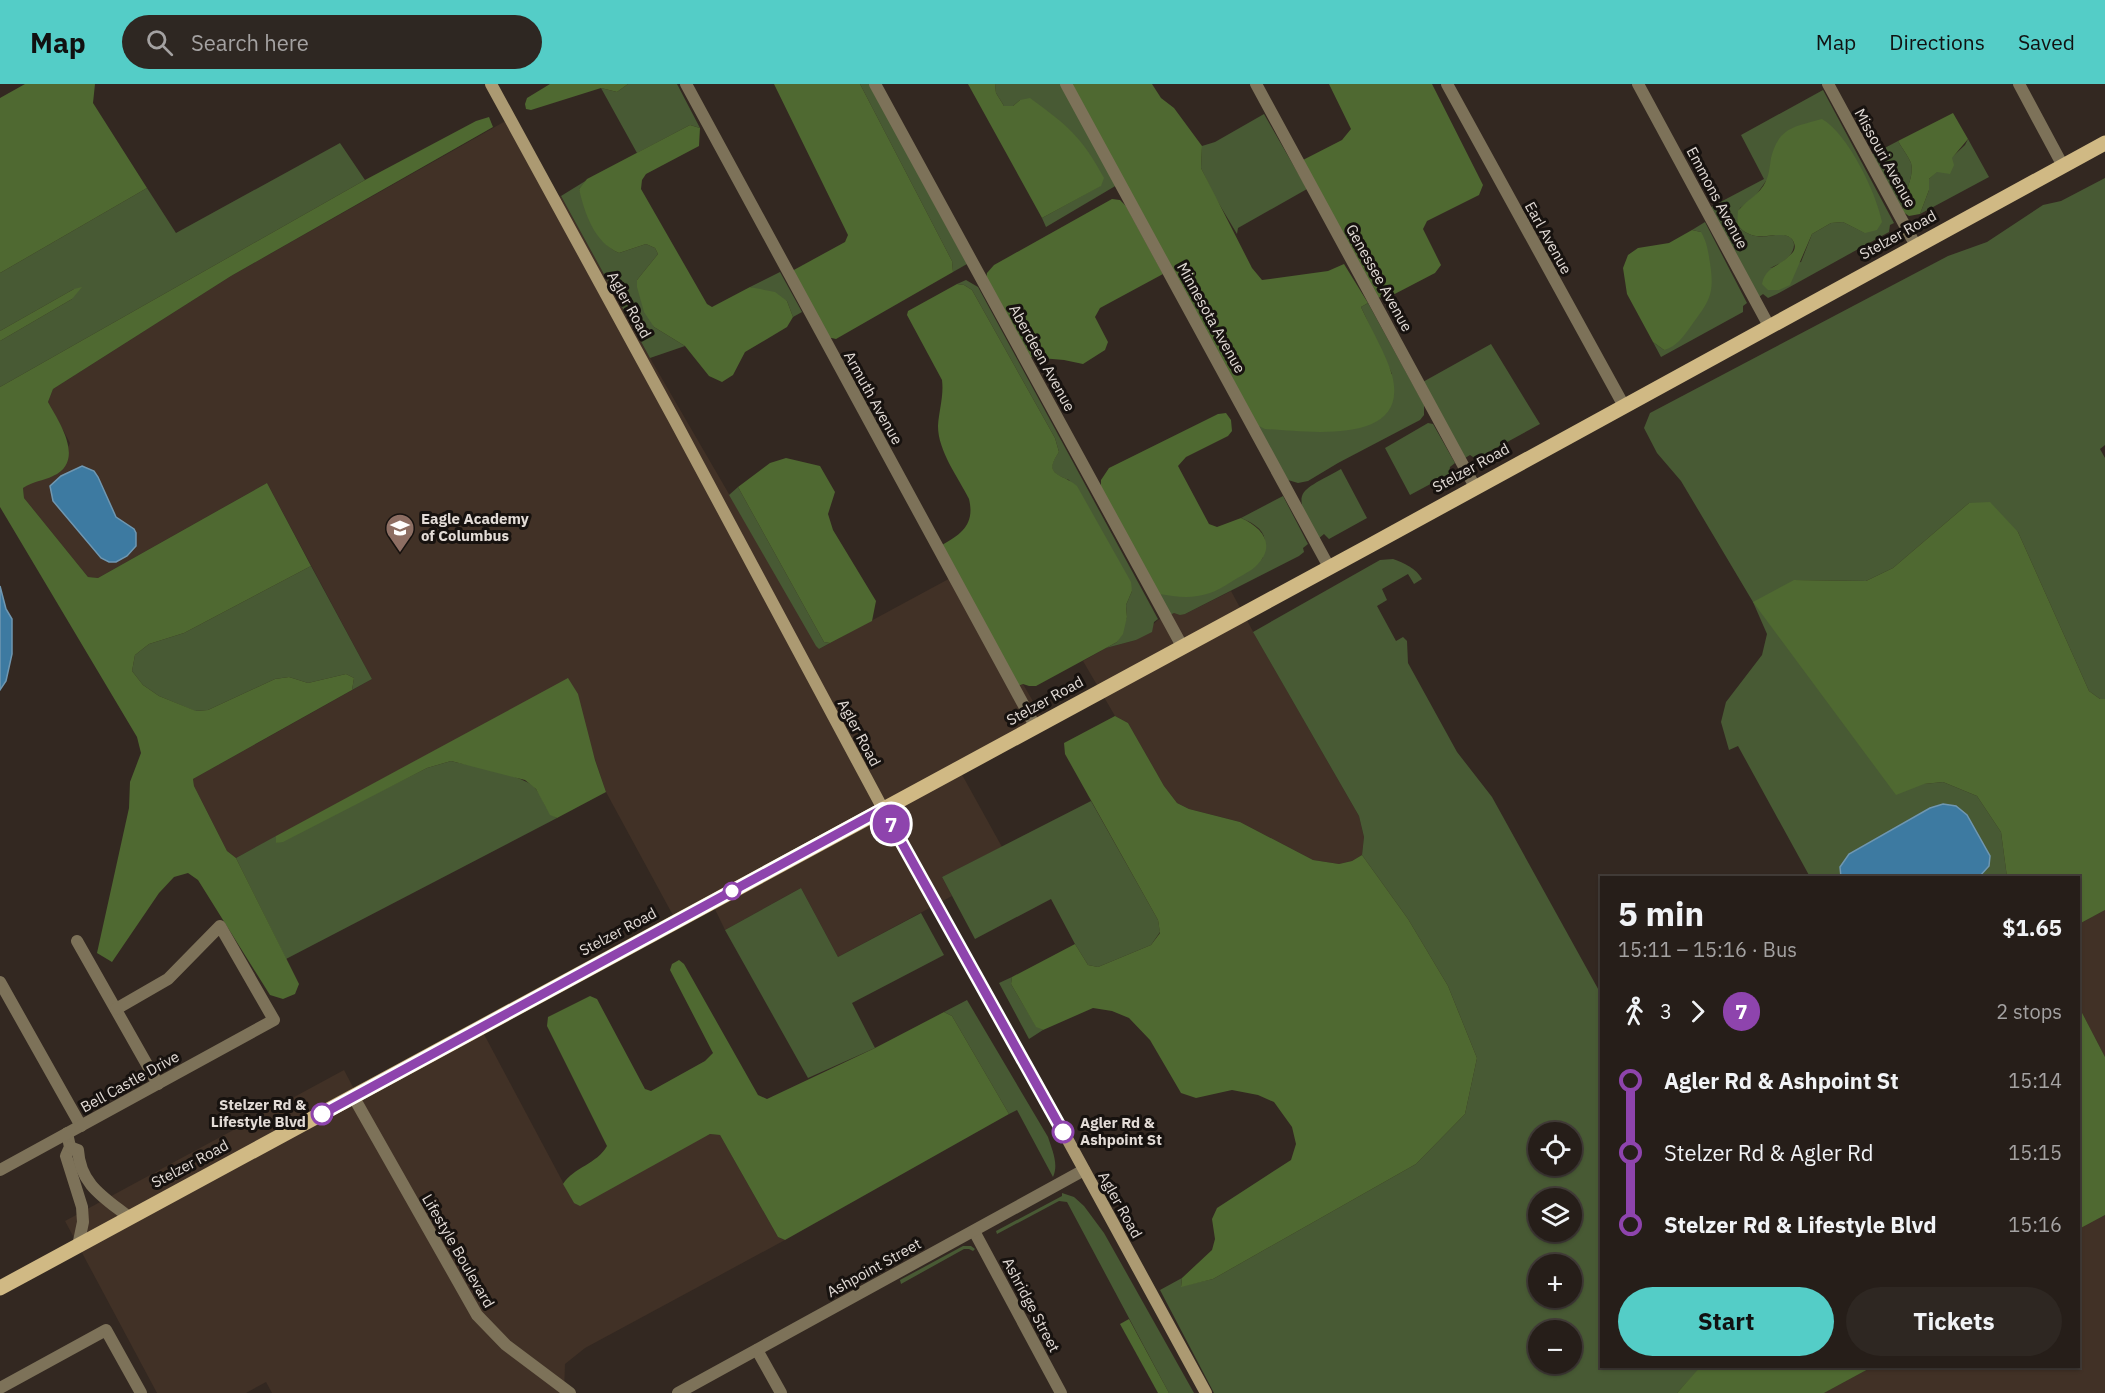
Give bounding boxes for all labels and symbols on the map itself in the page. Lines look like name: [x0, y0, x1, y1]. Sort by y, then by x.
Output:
street label: Missouri Avenue: [1850, 105, 1920, 211]
street label: Emmons Avenue: [1683, 144, 1752, 252]
street label: Earl Avenue: [1521, 198, 1576, 277]
street label: Stelzer Road: [1856, 206, 1939, 263]
street label: Genessee Avenue: [1342, 221, 1417, 335]
street label: Minnesota Avenue: [1173, 259, 1250, 377]
street label: Agler Road: [603, 268, 656, 341]
street label: Aberdeen Avenue: [1005, 301, 1080, 415]
street label: Armuth Avenue: [840, 348, 907, 448]
street label: Stelzer Road: [1429, 439, 1512, 496]
place label: Eagle Academy of Columbus: [421, 509, 529, 545]
school or university icon: Eagle Academy of Columbus: [384, 512, 416, 554]
street label: Stelzer Road: [1003, 672, 1086, 729]
street label: Agler Road: [834, 696, 885, 770]
line badge: 7: [872, 804, 910, 844]
unlabelled marker: [723, 882, 741, 900]
street label: Stelzer Road: [576, 903, 660, 960]
street label: Bell Castle Drive: [77, 1047, 183, 1117]
place label: Stelzer Rd & Lifestyle Blvd: [211, 1095, 306, 1131]
marker: Stelzer Rd & Lifestyle Blvd: [311, 1103, 333, 1125]
place label: Agler Rd & Ashpoint St: [1080, 1113, 1162, 1149]
marker: Agler Rd & Ashpoint St: [1052, 1121, 1074, 1143]
street label: Stelzer Road: [148, 1135, 232, 1192]
street label: Agler Road: [1094, 1168, 1147, 1241]
street label: Lifestyle Boulevard: [418, 1190, 499, 1311]
street label: Ashpoint Street: [823, 1234, 924, 1301]
street label: Ashridge Street: [999, 1254, 1064, 1355]

